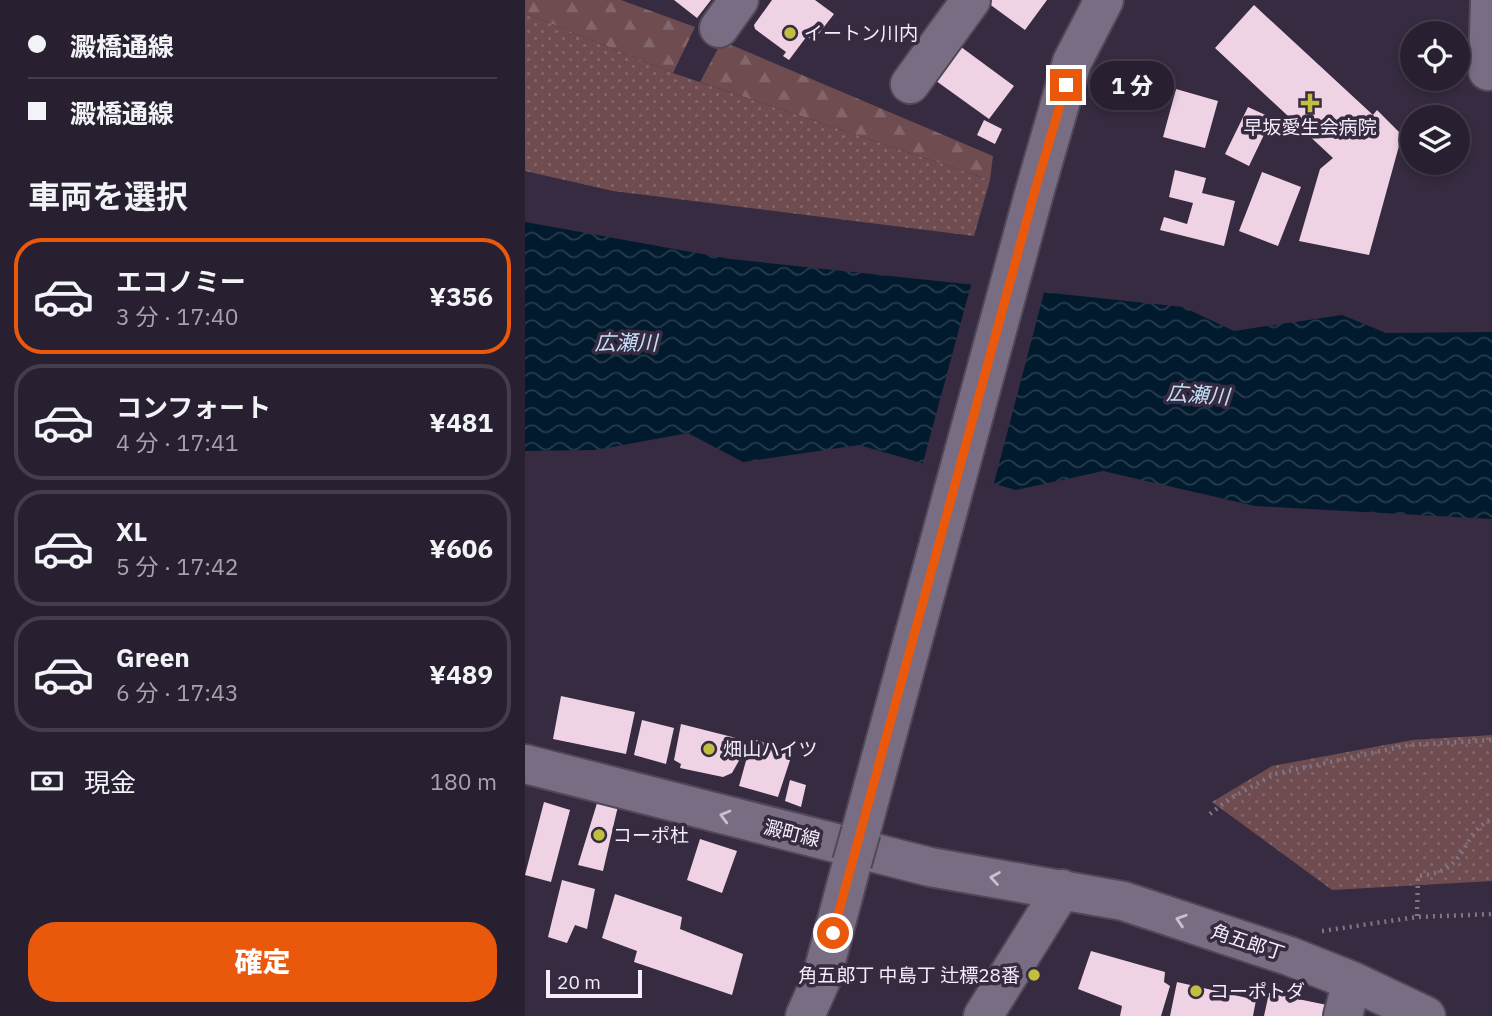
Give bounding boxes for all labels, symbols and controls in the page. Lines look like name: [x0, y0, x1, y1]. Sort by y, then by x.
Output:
place label: イートン川内: [804, 21, 918, 45]
map controls: [1400, 21, 1470, 175]
button: locate: [1400, 21, 1470, 91]
marker: イートン川内: [782, 25, 798, 41]
text: 澱橋通線: [70, 29, 174, 63]
callout: 1 分: [1091, 60, 1175, 110]
route end: [1050, 69, 1082, 101]
text: 1 分: [1111, 70, 1153, 100]
marker: 早坂愛生会病院: [1300, 93, 1320, 113]
text: 澱橋通線: [70, 96, 174, 130]
button: layers: [1400, 105, 1470, 175]
place label: 早坂愛生会病院: [1243, 115, 1377, 139]
text: 車両を選択: [28, 175, 188, 217]
text: エコノミー: [116, 264, 246, 298]
icon: car: [32, 265, 95, 328]
text: ¥356: [429, 279, 493, 313]
text: 3 分 · 17:40: [116, 301, 239, 331]
water label: 広瀬川: [595, 328, 659, 356]
water label: 広瀬川: [1166, 378, 1232, 410]
text: コンフォート: [116, 390, 271, 424]
icon: car: [32, 391, 95, 454]
text: ¥481: [429, 405, 493, 439]
text: 4 分 · 17:41: [116, 427, 239, 457]
text: XL: [116, 514, 147, 548]
icon: car: [32, 517, 95, 580]
text: ¥606: [429, 531, 493, 565]
text: 5 分 · 17:42: [116, 551, 239, 581]
text: Green: [116, 640, 190, 674]
icon: car: [32, 643, 95, 706]
text: ¥489: [429, 657, 493, 691]
text: 6 分 · 17:43: [116, 677, 239, 707]
place label: 畑山ハイツ: [723, 737, 818, 761]
marker: 畑山ハイツ: [701, 741, 717, 757]
icon: cash: [28, 762, 66, 800]
text: 現金: [84, 765, 136, 799]
text: 180 m: [430, 766, 497, 796]
one-way arrow: [720, 810, 732, 824]
street label: 澱町線: [761, 814, 823, 852]
place label: コーポ杜: [613, 823, 689, 847]
marker: コーポ杜: [591, 827, 607, 843]
one-way arrow: [989, 871, 1001, 886]
one-way arrow: [1175, 914, 1187, 928]
route start: [817, 917, 849, 949]
street label: 角五郎丁: [1208, 919, 1288, 965]
button: 確定: [28, 922, 497, 1002]
place label: 角五郎丁 中島丁 辻標28番: [798, 963, 1020, 987]
scale bar: [546, 967, 642, 999]
marker: 角五郎丁 中島丁 辻標28番: [1026, 967, 1042, 983]
text: 20 m: [557, 970, 601, 994]
place label: コーポトダ: [1210, 979, 1305, 1003]
marker: コーポトダ: [1188, 983, 1204, 999]

